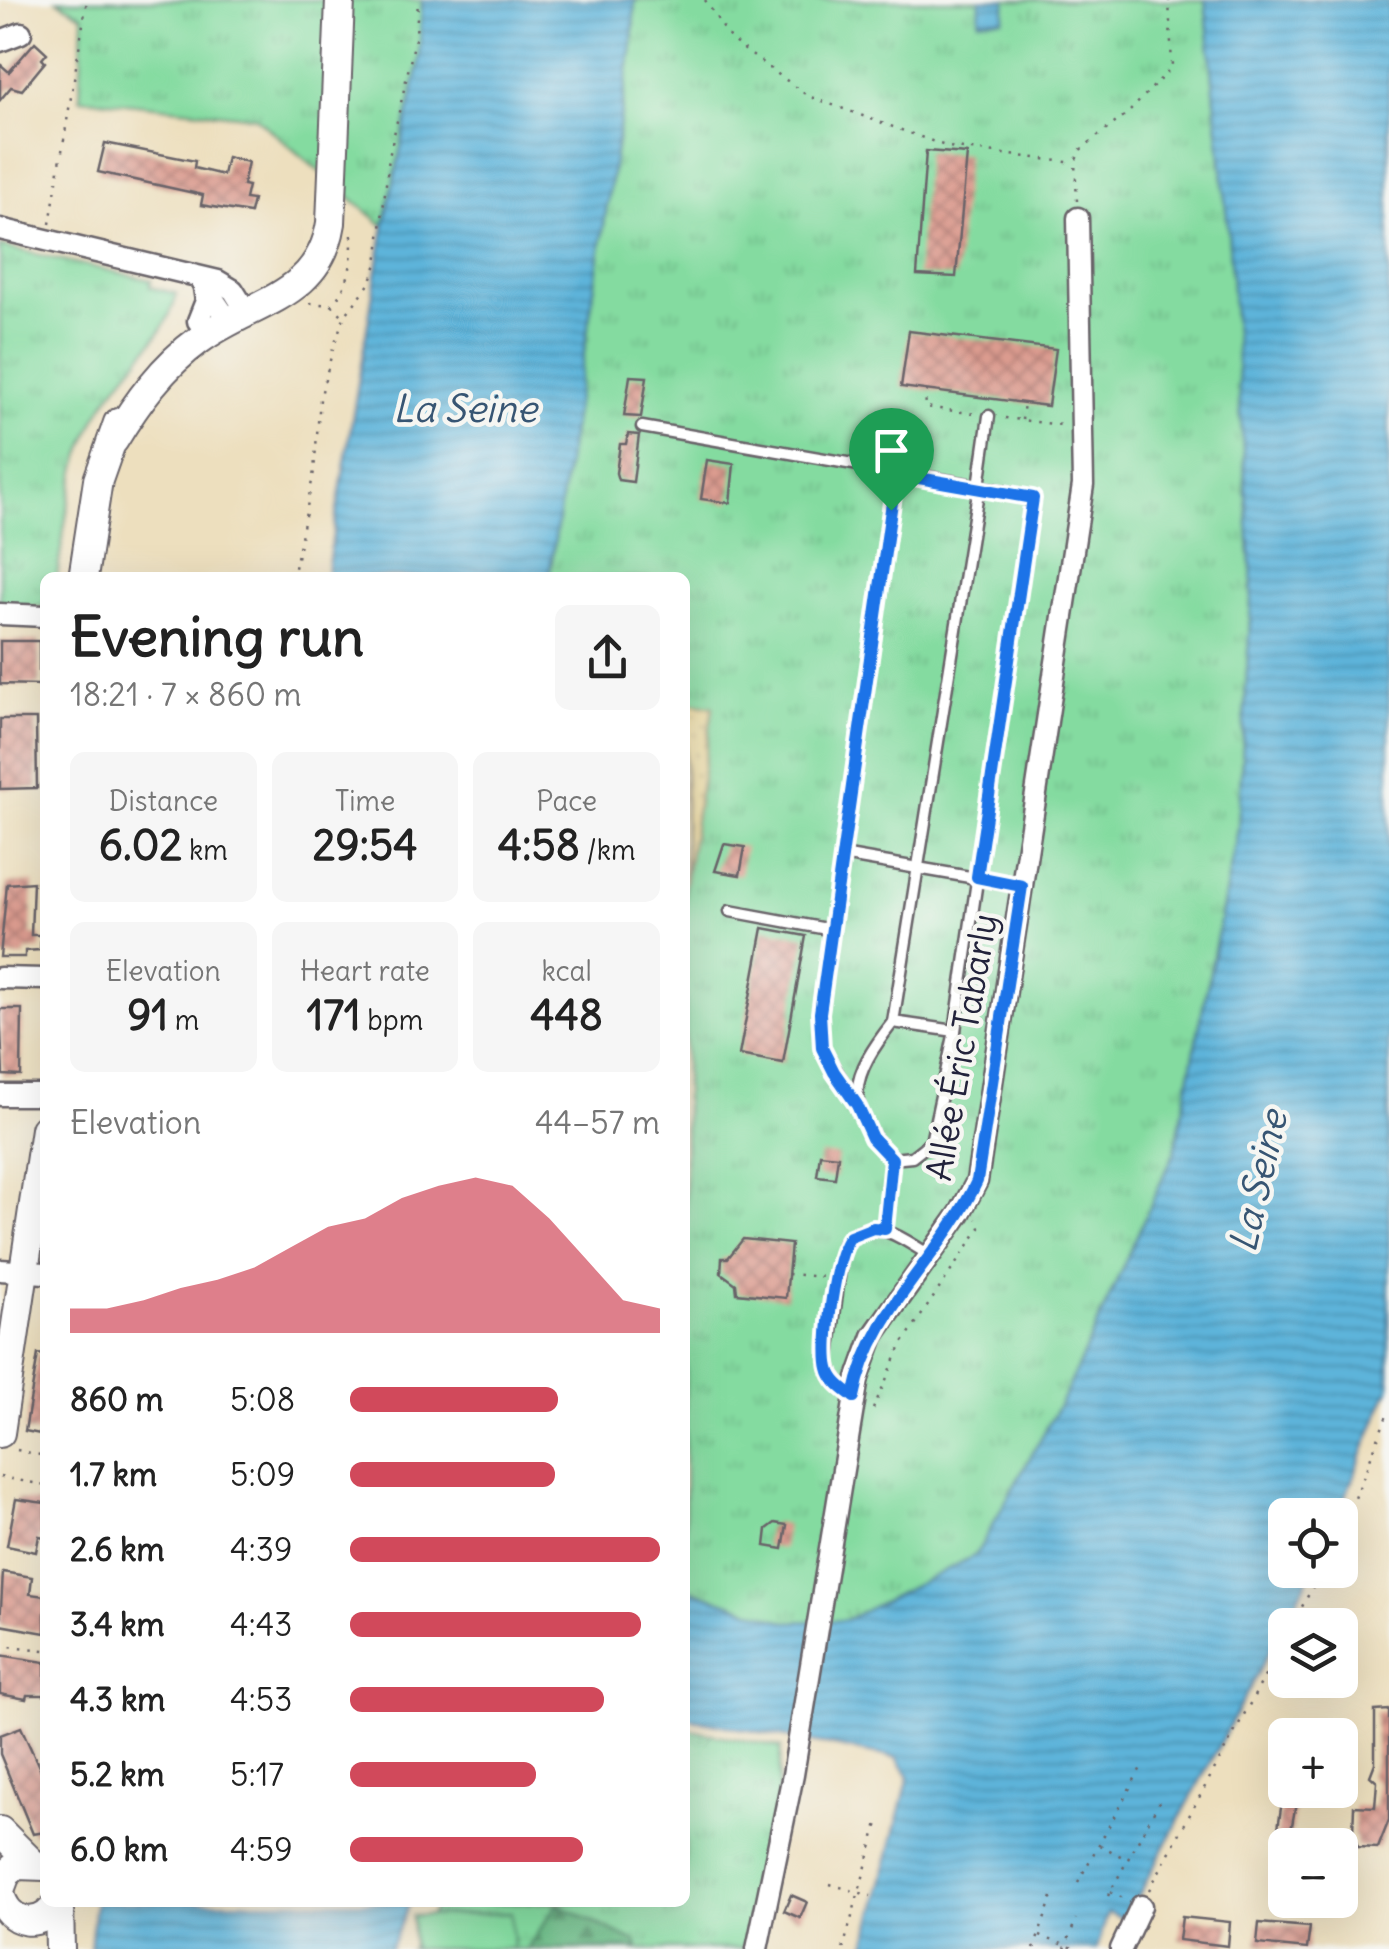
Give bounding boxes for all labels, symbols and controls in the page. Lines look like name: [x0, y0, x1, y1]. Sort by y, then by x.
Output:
water label: La Seine: [393, 385, 539, 432]
pin: [849, 408, 934, 511]
icon: arrive: [864, 423, 919, 478]
text: Evening run: [70, 602, 364, 671]
button: share: [555, 605, 660, 710]
text: 18:21 · 7 × 860 m: [70, 674, 302, 715]
text: Distance: [109, 783, 218, 819]
text: Time: [335, 783, 395, 819]
text: Pace: [536, 783, 597, 819]
text: 6.02: [99, 819, 182, 871]
text: 29:54: [312, 819, 418, 871]
text: 4:58: [498, 819, 580, 871]
text: km: [182, 832, 228, 868]
text: /km: [580, 832, 636, 868]
street label: Allée Éric Tabarly: [916, 910, 1006, 1184]
text: Elevation: [106, 953, 221, 989]
text: Heart rate: [300, 953, 430, 989]
text: kcal: [541, 953, 592, 989]
text: 91: [127, 989, 168, 1041]
text: 171: [307, 989, 361, 1041]
text: 448: [530, 989, 603, 1041]
text: m: [168, 1002, 199, 1038]
text: bpm: [361, 1002, 423, 1038]
text: Elevation: [70, 1102, 201, 1143]
text: 44–57 m: [535, 1102, 660, 1143]
water label: La Seine: [1219, 1103, 1298, 1256]
text: 860 m: [70, 1379, 164, 1420]
text: 5:08: [230, 1379, 295, 1420]
text: 1.7 km: [70, 1454, 157, 1495]
text: 5:09: [230, 1454, 295, 1495]
map controls: [1268, 1498, 1358, 1918]
button: locate: [1268, 1498, 1358, 1588]
text: 2.6 km: [70, 1529, 165, 1570]
text: 4:39: [230, 1529, 292, 1570]
text: 3.4 km: [70, 1604, 165, 1645]
text: 4:43: [230, 1604, 292, 1645]
button: layers: [1268, 1608, 1358, 1698]
text: 4.3 km: [70, 1679, 165, 1720]
text: 4:53: [230, 1679, 292, 1720]
button: +: [1268, 1718, 1358, 1808]
text: 5.2 km: [70, 1754, 165, 1795]
text: 5:17: [230, 1754, 284, 1795]
button: −: [1268, 1828, 1358, 1918]
text: 6.0 km: [70, 1829, 168, 1870]
text: 4:59: [230, 1829, 293, 1870]

